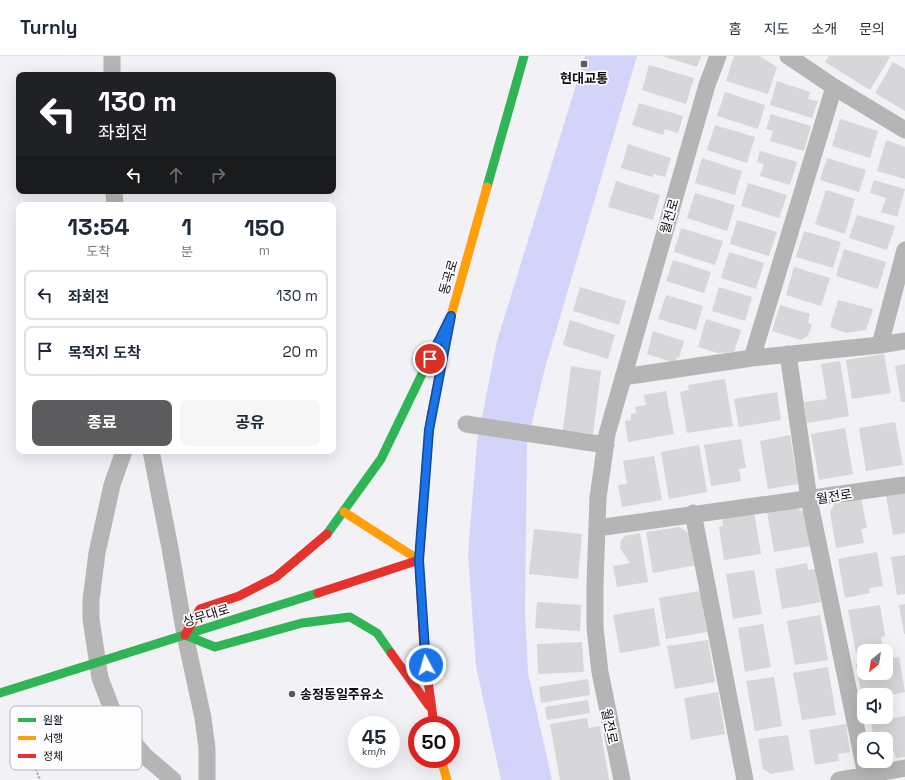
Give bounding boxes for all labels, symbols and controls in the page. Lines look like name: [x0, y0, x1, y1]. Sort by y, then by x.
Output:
text: Turnly: [20, 15, 78, 40]
text: 홈: [729, 20, 742, 38]
text: 지도: [764, 20, 789, 38]
text: 소개: [811, 20, 837, 38]
text: 문의: [859, 20, 885, 38]
marker: 현대교통: [579, 59, 589, 69]
place label: 현대교통: [560, 70, 608, 87]
text: 130 m: [98, 83, 177, 119]
icon: left: [32, 88, 84, 140]
text: 좌회전: [98, 121, 148, 144]
icon: left: [123, 164, 145, 186]
icon: ahead: [165, 164, 187, 186]
icon: right: [207, 164, 229, 186]
street label: 월전로: [656, 197, 683, 236]
text: 13:54: [67, 211, 130, 242]
text: 1: [181, 211, 192, 242]
text: 150: [244, 212, 285, 243]
text: m: [259, 242, 270, 259]
text: 도착: [86, 243, 110, 260]
text: 분: [181, 243, 193, 260]
street label: 동곡로: [435, 258, 462, 297]
icon: left: [34, 284, 56, 306]
text: 130 m: [276, 286, 318, 305]
text: 좌회전: [68, 287, 109, 306]
icon: arrive: [34, 340, 56, 362]
text: 20 m: [283, 342, 318, 361]
pin: [413, 342, 447, 376]
text: 목적지 도착: [68, 343, 141, 362]
icon: arrive: [419, 348, 441, 370]
button: 종료: [32, 400, 172, 446]
button: 공유: [180, 400, 320, 446]
street label: 월전로: [815, 485, 853, 508]
street label: 상무대로: [181, 600, 232, 631]
position arrow: [405, 644, 447, 686]
north arrow: [857, 644, 893, 680]
map controls: [857, 644, 893, 768]
place label: 송정동일주유소: [300, 686, 384, 703]
button: sound: [857, 688, 893, 724]
marker: 송정동일주유소: [287, 689, 297, 699]
legend: [10, 706, 142, 770]
street label: 월전로: [597, 707, 622, 745]
text: 원활: [43, 713, 63, 727]
speed limit sign: 50: [408, 716, 460, 768]
text: 45: [362, 724, 386, 750]
text: 서행: [43, 731, 63, 745]
button: search: [857, 732, 893, 768]
text: km/h: [362, 745, 386, 758]
text: 정체: [43, 749, 63, 763]

